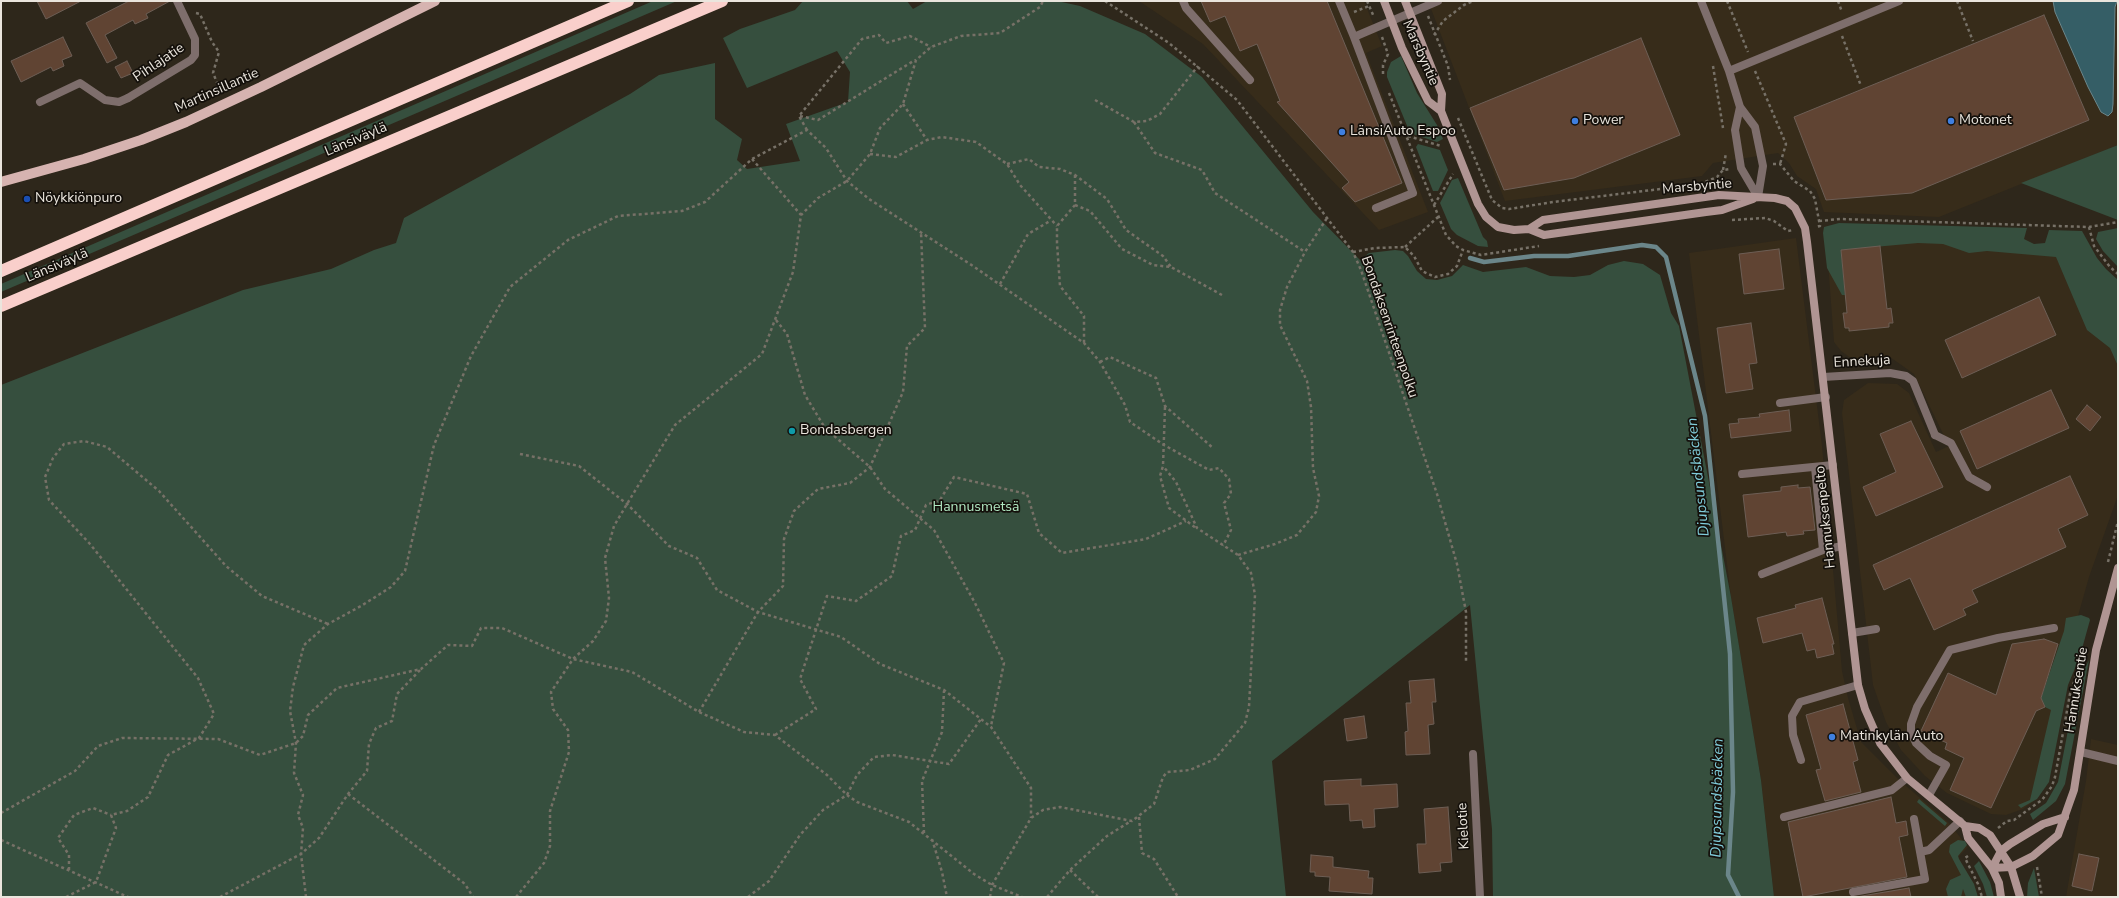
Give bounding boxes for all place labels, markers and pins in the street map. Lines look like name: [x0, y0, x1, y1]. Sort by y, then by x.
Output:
place label: Power: [1583, 113, 1623, 129]
place label: Motonet: [1959, 113, 2012, 129]
marker: Power: [1570, 116, 1580, 126]
marker: Motonet: [1946, 116, 1956, 126]
place label: LänsiAuto Espoo: [1350, 124, 1456, 140]
marker: LänsiAuto Espoo: [1337, 127, 1347, 137]
place label: Nöykkiönpuro: [35, 191, 122, 207]
marker: Nöykkiönpuro: [22, 194, 32, 204]
place label: Bondasbergen: [800, 423, 892, 439]
marker: Bondasbergen: [787, 426, 797, 436]
place label: Matinkylän Auto: [1840, 729, 1943, 745]
marker: Matinkylän Auto: [1827, 732, 1837, 742]

